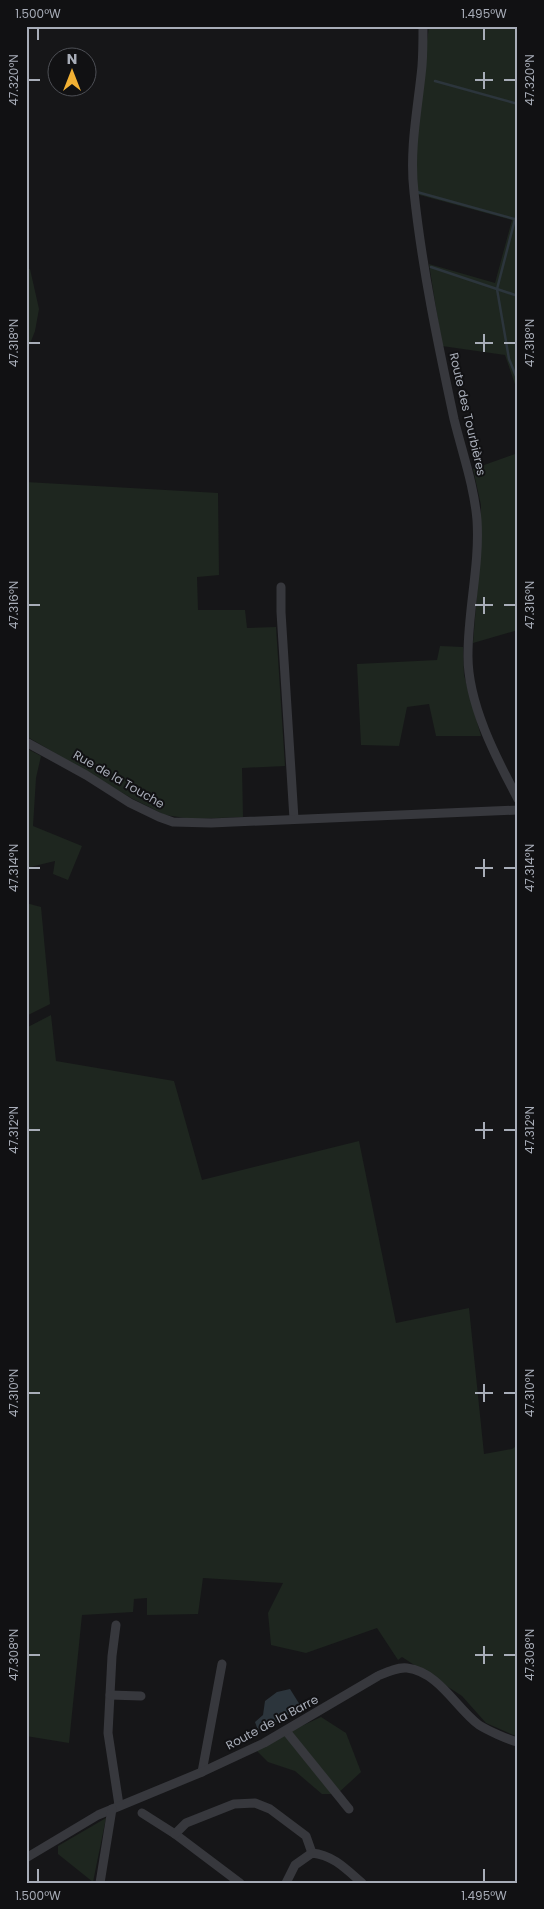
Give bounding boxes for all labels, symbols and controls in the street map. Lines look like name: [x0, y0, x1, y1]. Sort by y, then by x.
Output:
text: 1.500°W: [15, 5, 61, 22]
text: 1.495°W: [461, 5, 507, 22]
north arrow: [48, 48, 98, 98]
text: N: [67, 49, 77, 69]
text: 47.320°N: [5, 54, 22, 106]
text: 47.320°N: [521, 54, 538, 106]
text: 47.318°N: [5, 319, 22, 367]
text: 47.318°N: [521, 319, 538, 367]
street label: Route des Tourbières: [446, 351, 490, 477]
text: 47.316°N: [5, 581, 22, 629]
text: 47.316°N: [521, 581, 538, 629]
street label: Rue de la Touche: [70, 746, 168, 812]
text: 47.314°N: [5, 844, 22, 892]
text: 47.314°N: [521, 844, 538, 892]
text: 47.312°N: [5, 1106, 22, 1154]
text: 47.312°N: [521, 1106, 538, 1154]
text: 47.310°N: [5, 1369, 22, 1417]
text: 47.310°N: [521, 1369, 538, 1417]
text: 47.308°N: [5, 1629, 22, 1681]
text: 47.308°N: [521, 1629, 538, 1681]
street label: Route de la Barre: [223, 1690, 321, 1754]
text: 1.500°W: [15, 1887, 61, 1904]
text: 1.495°W: [461, 1887, 507, 1904]

